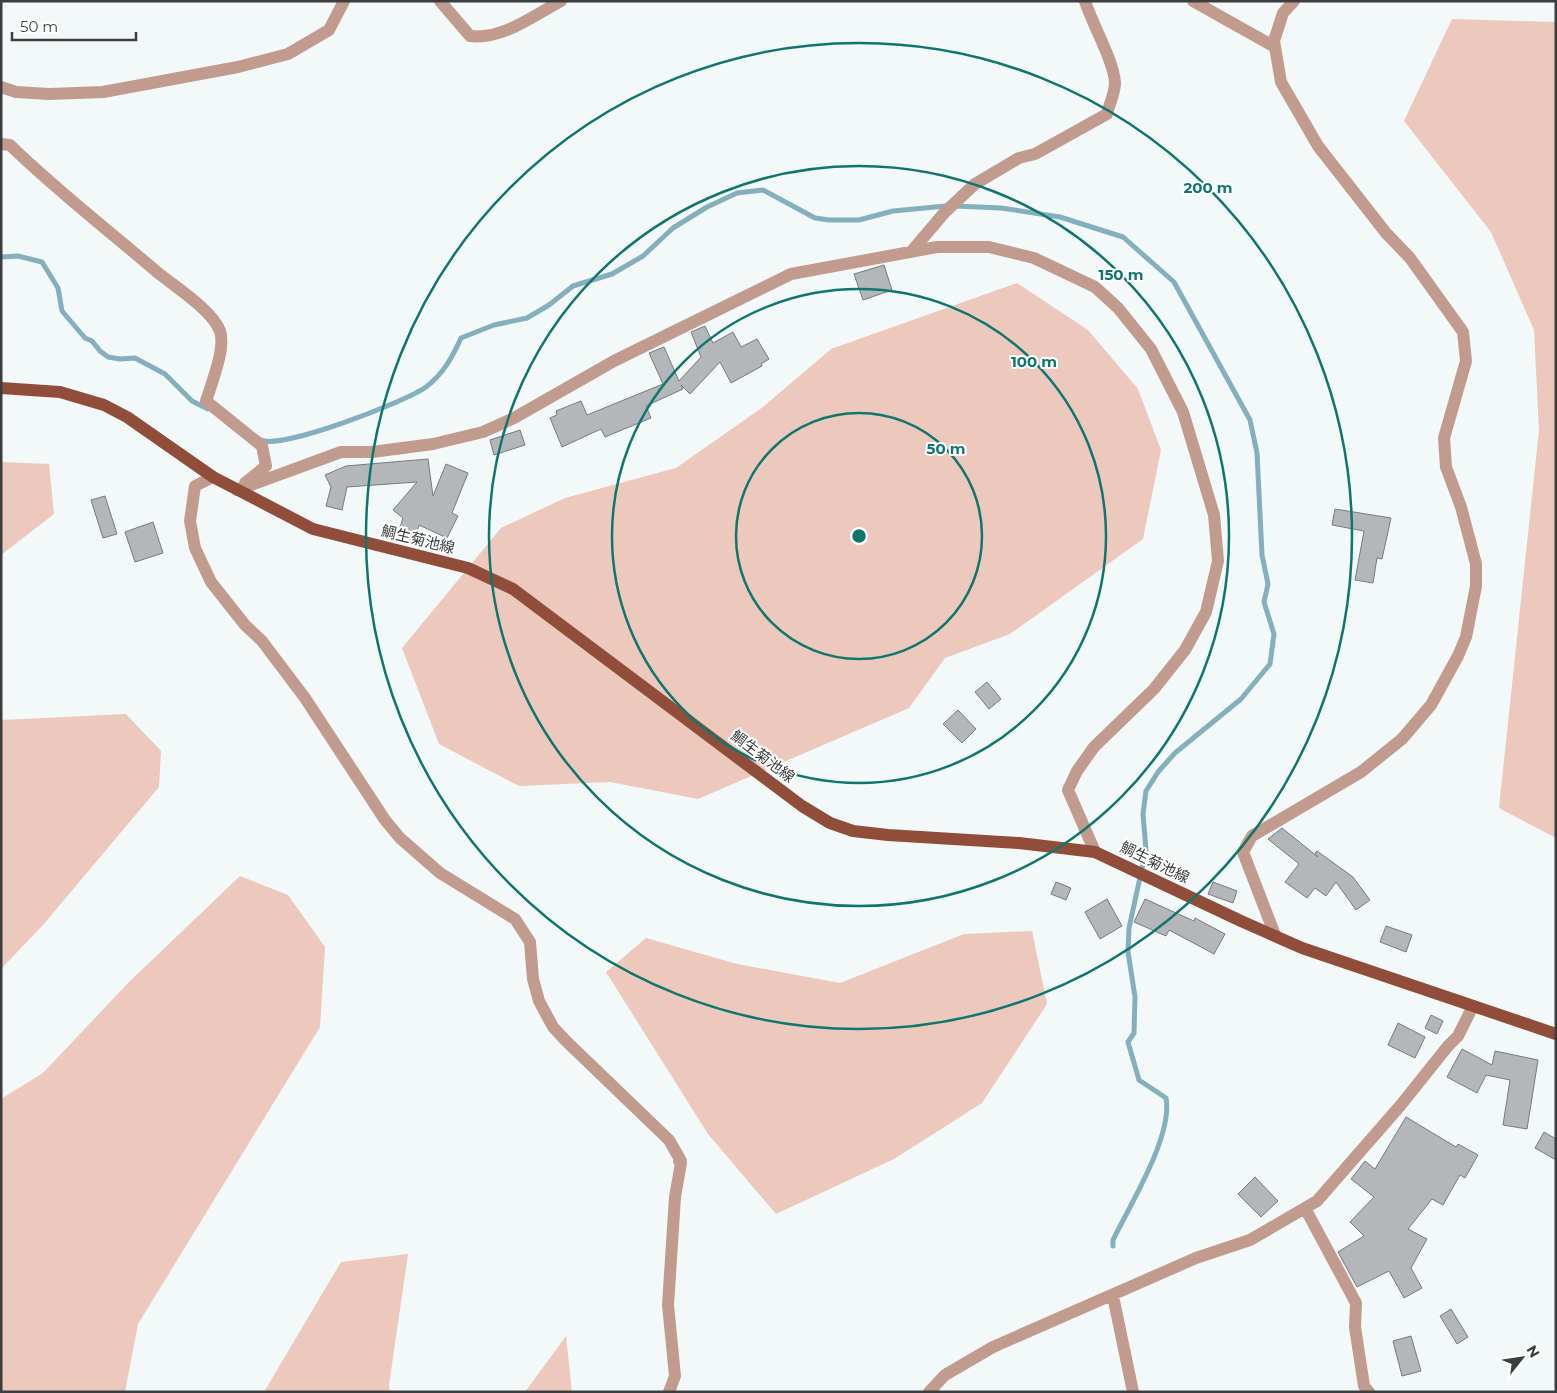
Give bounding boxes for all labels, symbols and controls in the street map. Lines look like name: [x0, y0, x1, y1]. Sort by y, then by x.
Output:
scale bar: [12, 10, 136, 42]
text: 50 m: [20, 17, 58, 36]
text: 200 m: [1183, 178, 1233, 197]
text: 150 m: [1099, 265, 1143, 284]
text: 100 m: [1011, 352, 1057, 371]
text: 50 m: [926, 439, 966, 458]
street label: 鯛生菊池線: [379, 521, 457, 557]
centre of rings: [850, 527, 868, 545]
street label: 鯛生菊池線: [727, 726, 799, 786]
street label: 鯛生菊池線: [1117, 837, 1193, 887]
north arrow: [1497, 1333, 1547, 1383]
text: N: [1523, 1342, 1544, 1361]

